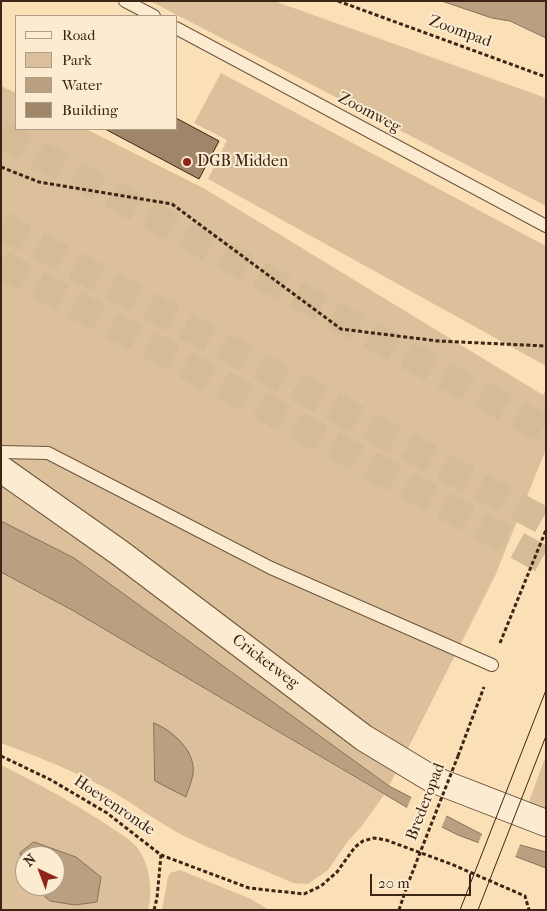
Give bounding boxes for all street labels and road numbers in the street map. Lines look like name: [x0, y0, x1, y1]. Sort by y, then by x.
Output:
street label: Zoompad: [426, 12, 494, 52]
street label: Zoomweg: [334, 89, 404, 137]
street label: Cricketweg: [228, 631, 302, 693]
street label: Brederopad: [402, 761, 450, 843]
street label: Hoevenronde: [70, 772, 158, 840]

